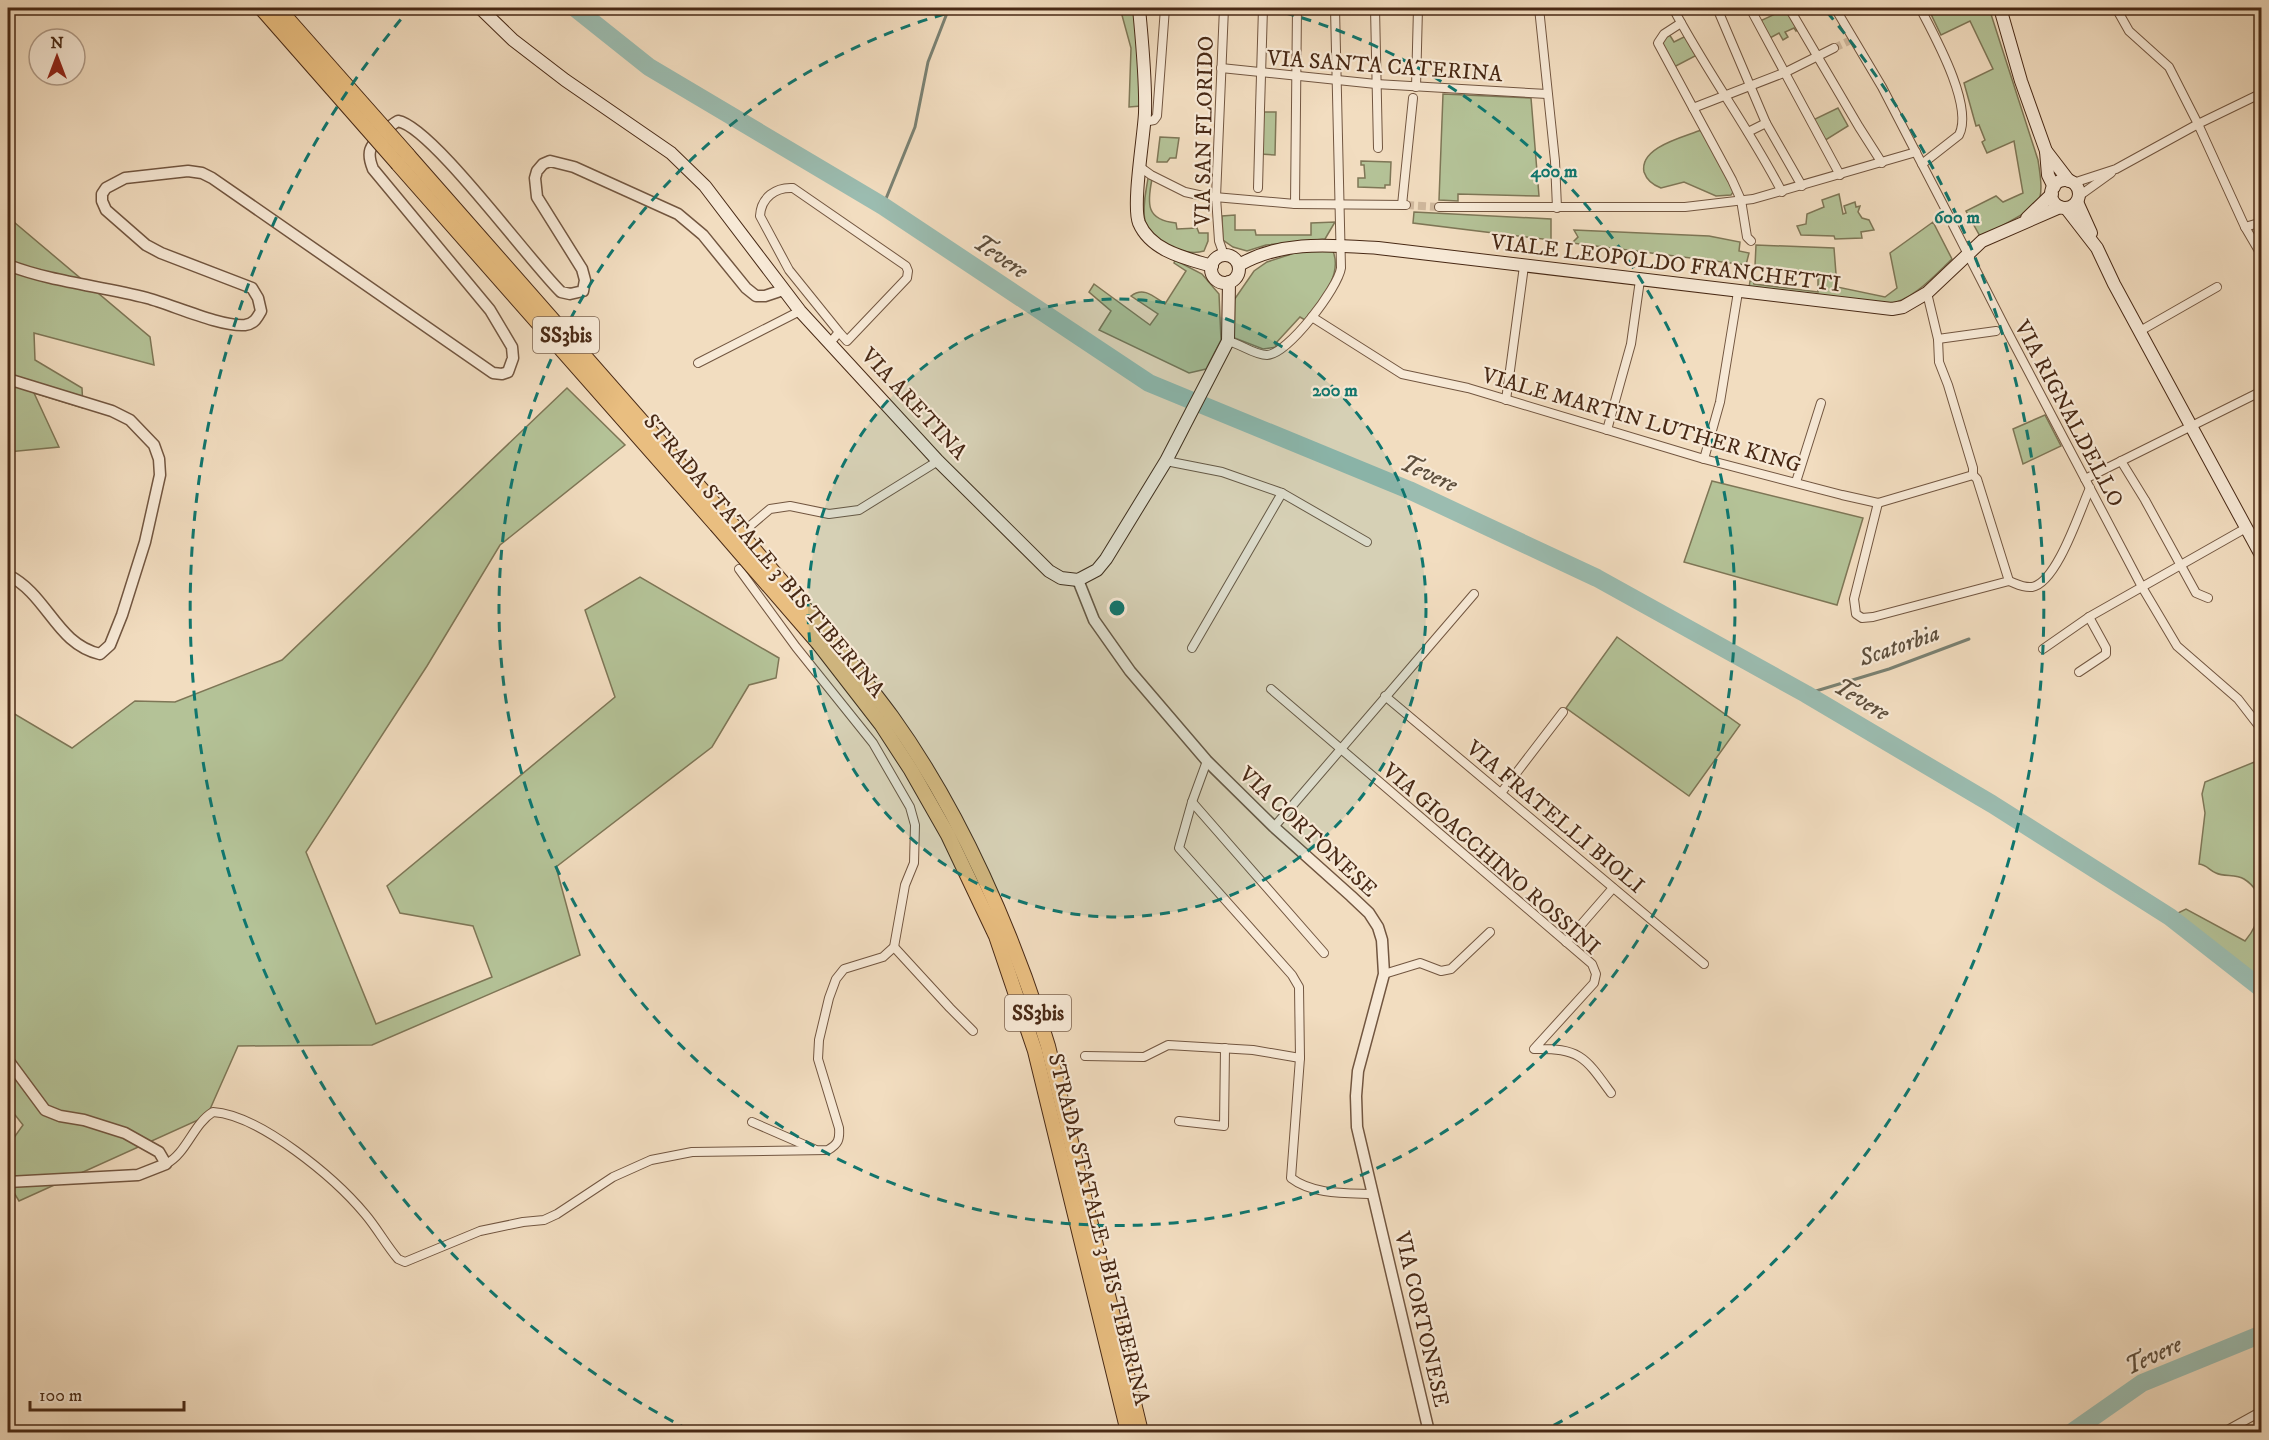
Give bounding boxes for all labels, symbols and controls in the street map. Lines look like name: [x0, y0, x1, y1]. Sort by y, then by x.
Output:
north arrow: [27, 27, 87, 87]
text: N: [50, 33, 64, 53]
street label: VIA SAN FLORIDO: [1189, 36, 1220, 227]
street label: VIA SANTA CATERINA: [1265, 45, 1504, 88]
text: 400 m: [1529, 161, 1578, 183]
text: 600 m: [1934, 207, 1981, 229]
water label: Tevere: [967, 228, 1034, 286]
street label: VIALE LEOPOLDO FRANCHETTI: [1488, 229, 1842, 298]
street label: VIA RIGNALDELLO: [2008, 315, 2129, 511]
road number: SS3bis: [533, 317, 599, 353]
street label: VIA ARETINA: [854, 342, 973, 466]
street label: VIALE MARTIN LUTHER KING: [1478, 362, 1804, 479]
text: 200 m: [1312, 380, 1358, 402]
street label: STRADA STATALE 3 BIS TIBERINA: [637, 409, 891, 704]
water label: Tevere: [1395, 448, 1463, 500]
centre of rings: [1107, 598, 1127, 618]
water label: Scatorbia: [1854, 618, 1944, 674]
water label: Tevere: [1828, 672, 1896, 729]
street label: VIA FRATELLI BIOLI: [1460, 734, 1650, 899]
street label: VIA GIOACCHINO ROSSINI: [1376, 757, 1605, 961]
street label: VIA CORTONESE: [1233, 760, 1383, 903]
road number: SS3bis: [1005, 995, 1071, 1031]
street label: STRADA STATALE 3 BIS TIBERINA: [1042, 1051, 1156, 1409]
street label: VIA CORTONESE: [1388, 1228, 1455, 1410]
water label: Tevere: [2120, 1329, 2188, 1382]
scale bar: [30, 1374, 184, 1412]
text: 100 m: [39, 1385, 82, 1407]

